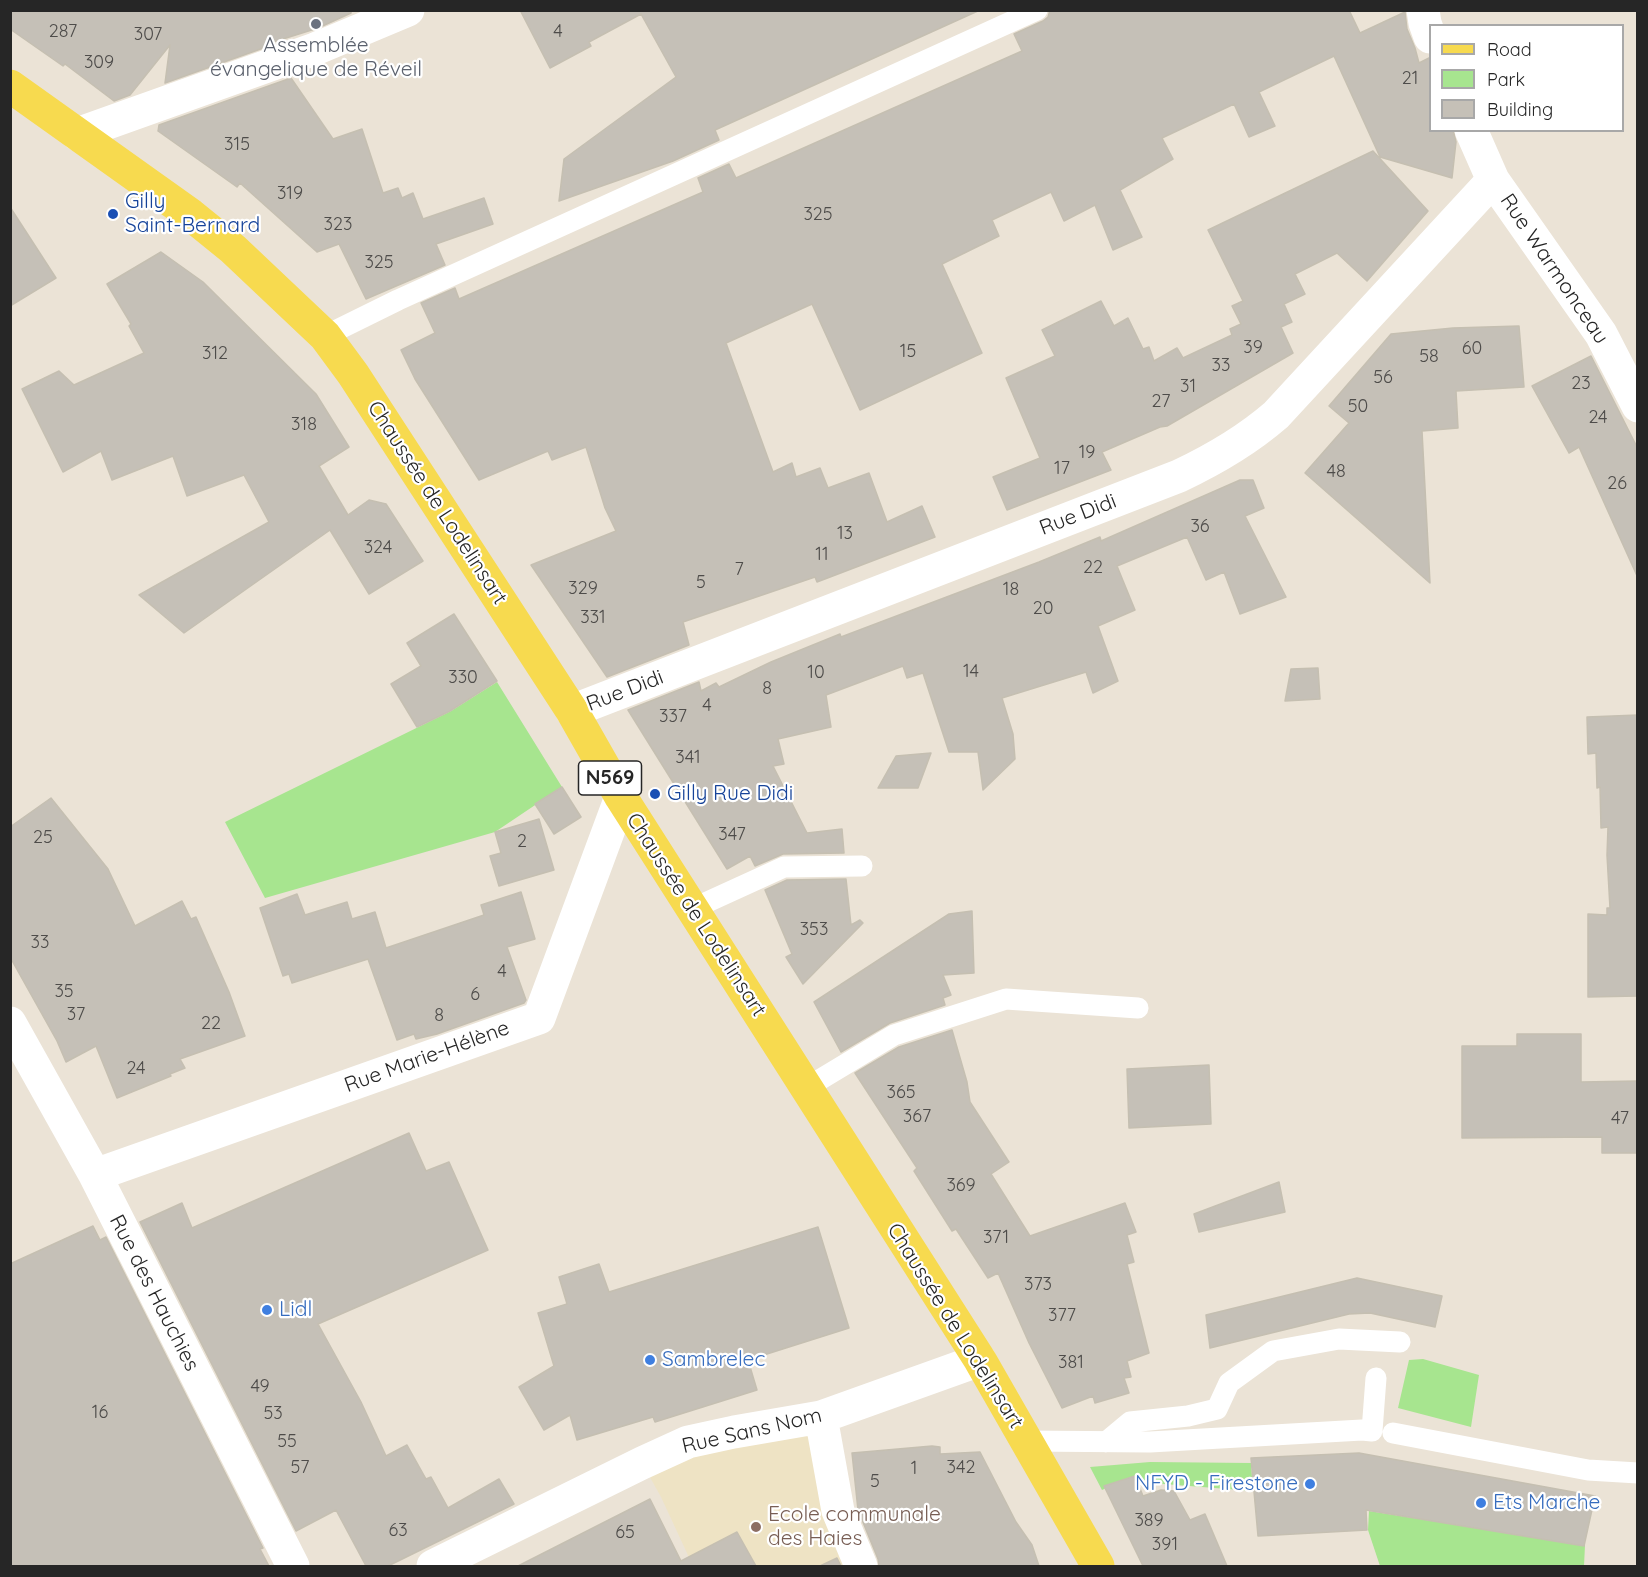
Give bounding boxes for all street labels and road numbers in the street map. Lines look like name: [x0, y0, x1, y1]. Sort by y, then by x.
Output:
street label: Rue Warmonceau: [1494, 189, 1614, 349]
street label: Chaussée de Lodelinsart: [362, 397, 512, 609]
street label: Rue Didi: [1036, 489, 1120, 541]
street label: Rue Didi: [583, 665, 667, 717]
road number: N569: [578, 761, 642, 795]
street label: Chaussée de Lodelinsart: [621, 809, 771, 1021]
street label: Rue Marie-Hélène: [341, 1015, 513, 1099]
street label: Rue des Hauchies: [104, 1211, 204, 1375]
street label: Chaussée de Lodelinsart: [881, 1219, 1029, 1433]
street label: Rue Sans Nom: [680, 1403, 824, 1459]

